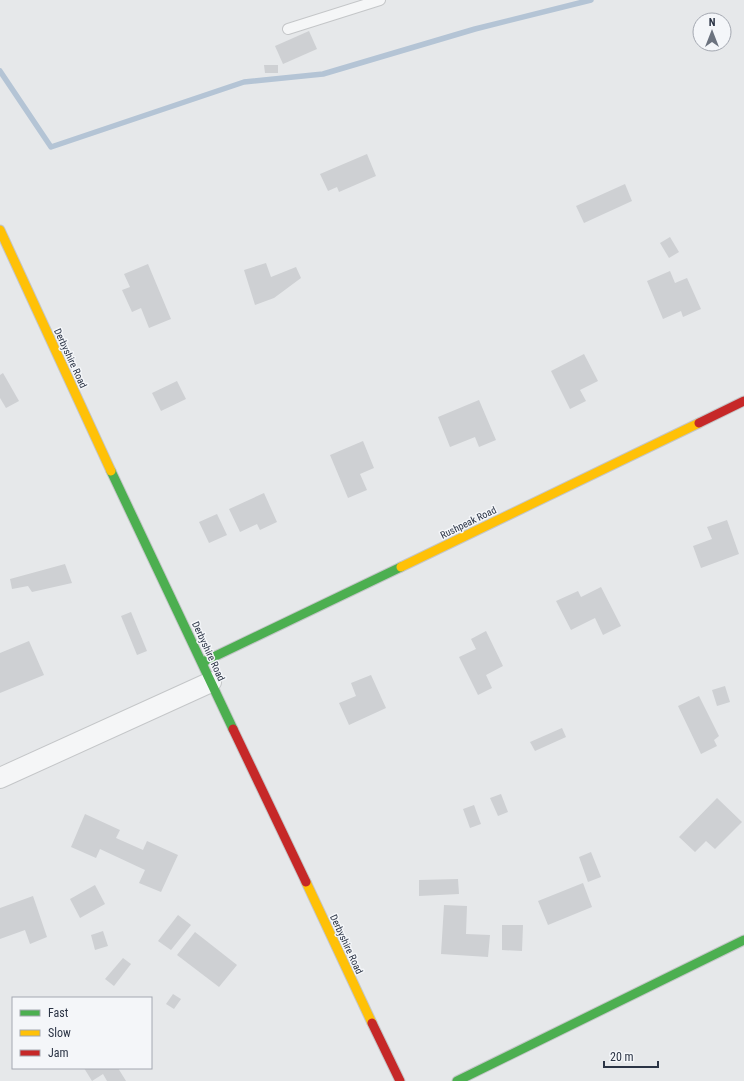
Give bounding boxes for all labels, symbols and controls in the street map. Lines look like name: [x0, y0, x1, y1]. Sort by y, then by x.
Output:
north arrow: [692, 12, 732, 52]
text: N: [709, 16, 716, 29]
street label: Derbyshire Road: [52, 327, 89, 390]
street label: Rushpeak Road: [438, 504, 498, 541]
street label: Derbyshire Road: [190, 620, 227, 683]
street label: Derbyshire Road: [328, 913, 365, 976]
legend: [12, 997, 152, 1069]
text: Fast: [48, 1006, 69, 1020]
text: Slow: [48, 1026, 71, 1040]
scale bar: [604, 1043, 658, 1069]
text: Jam: [48, 1046, 69, 1060]
text: 20 m: [610, 1050, 634, 1064]

